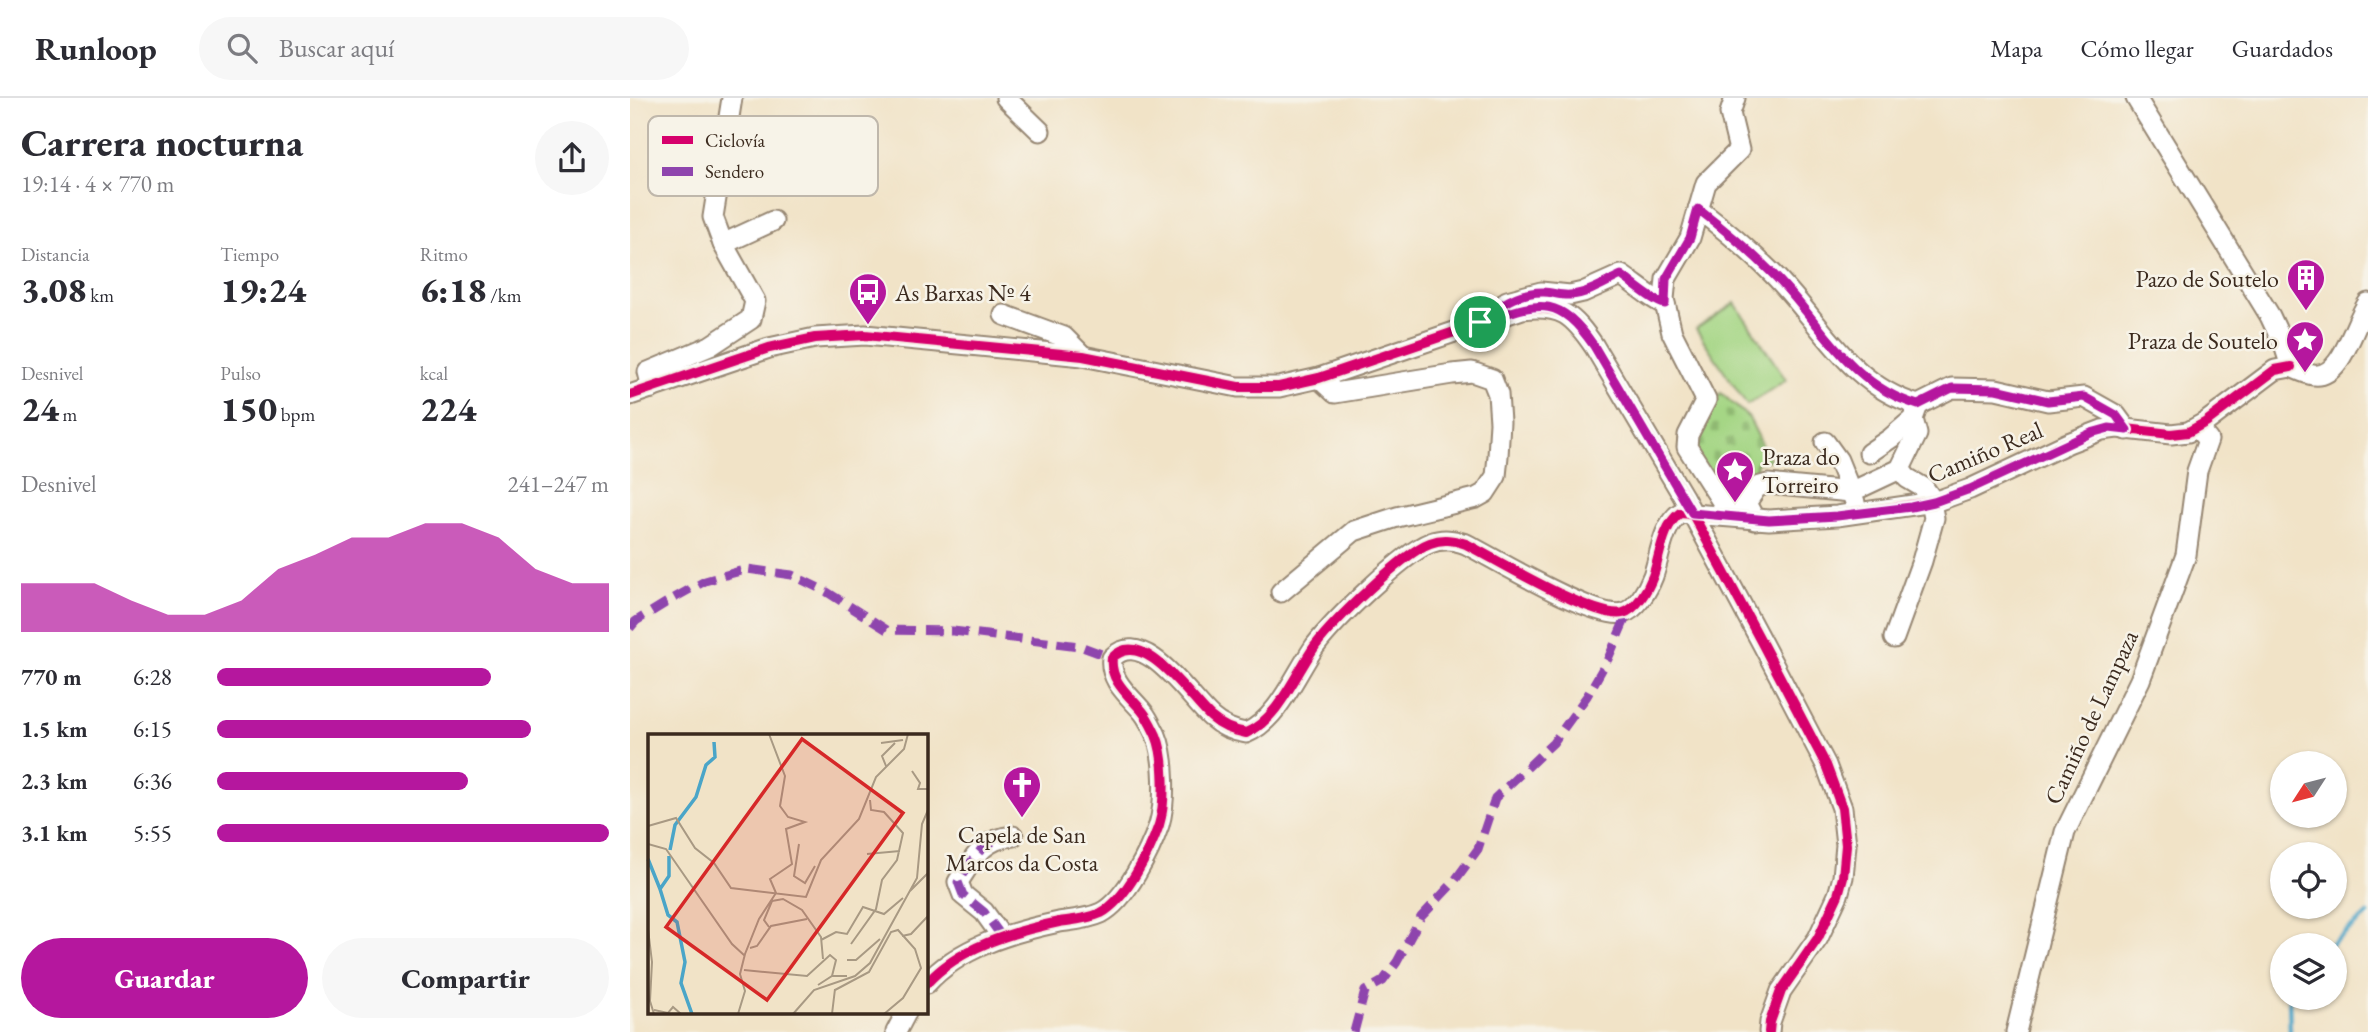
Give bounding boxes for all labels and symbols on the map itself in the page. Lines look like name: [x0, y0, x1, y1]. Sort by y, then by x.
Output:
legend: [648, 116, 878, 196]
text: Ciclovía: [705, 128, 766, 153]
text: Sendero: [705, 159, 764, 184]
building icon: Pazo de Soutelo: [2285, 257, 2327, 312]
place label: Pazo de Soutelo: [2136, 263, 2279, 294]
bus stop icon: As Barxas Nº 4: [847, 271, 889, 326]
place label: As Barxas Nº 4: [894, 277, 1031, 308]
pin: [1450, 292, 1510, 352]
place icon: Praza de Soutelo: [2284, 319, 2326, 374]
place label: Praza de Soutelo: [2128, 325, 2278, 356]
street label: Camiño Real: [1923, 414, 2048, 490]
place label: Praza do Torreiro: [1762, 441, 1840, 500]
place icon: Praza do Torreiro: [1714, 449, 1756, 504]
street label: Camiño de Lampaza: [2037, 625, 2145, 809]
inset map: [648, 734, 928, 1014]
north arrow: [2270, 751, 2347, 828]
church icon: Capela de San Marcos da Costa: [1001, 764, 1043, 819]
place label: Capela de San Marcos da Costa: [946, 819, 1099, 878]

